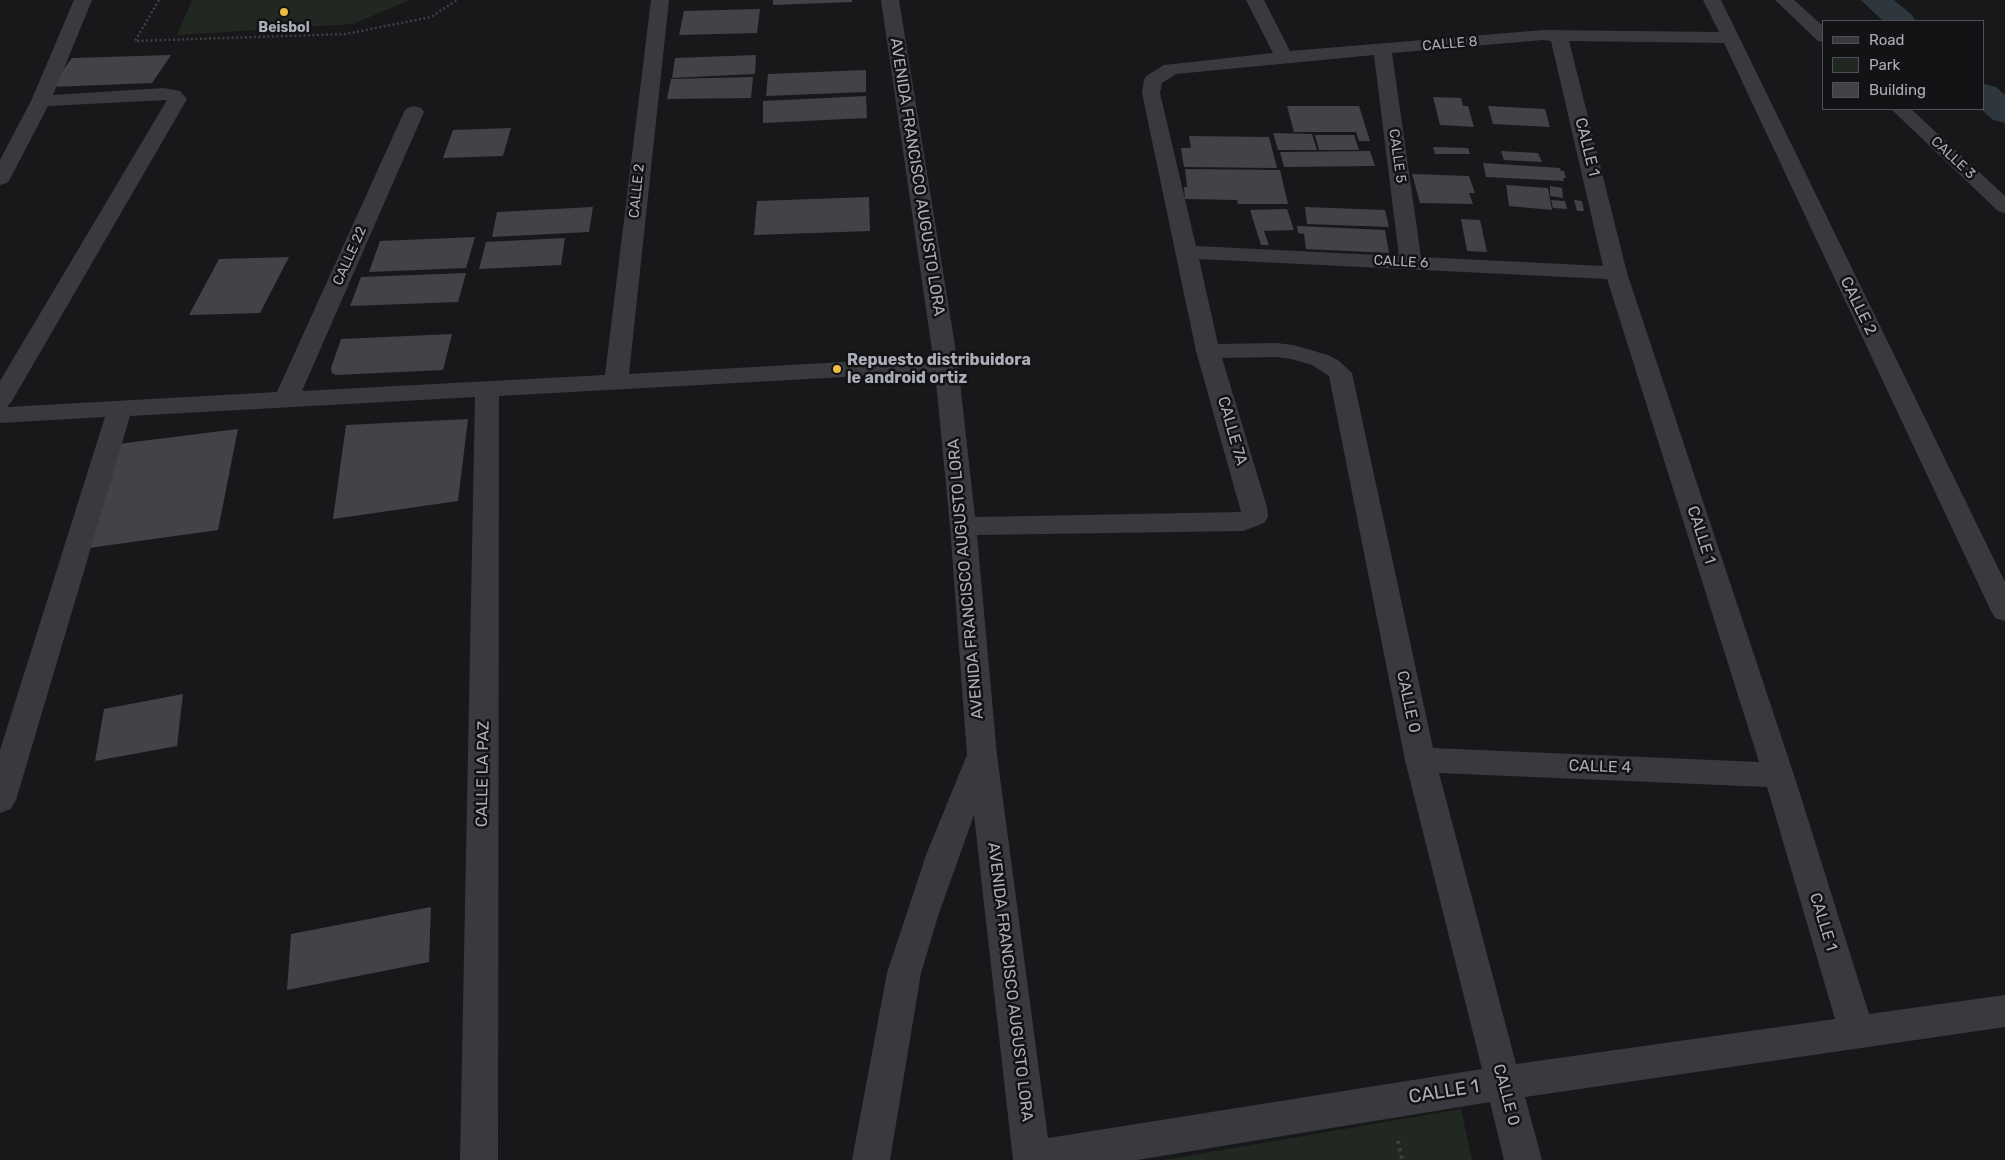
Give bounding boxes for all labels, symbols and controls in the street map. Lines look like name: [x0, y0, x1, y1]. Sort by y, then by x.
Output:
marker: Beisbol: [278, 6, 290, 18]
place label: Beisbol: [258, 20, 310, 36]
legend: [1822, 20, 1985, 110]
text: Road: [1869, 31, 1905, 49]
street label: CALLE 8: [1422, 33, 1478, 55]
street label: AVENIDA FRANCISCO AUGUSTO LORA: [886, 37, 948, 317]
text: Park: [1869, 56, 1900, 74]
text: Building: [1869, 81, 1926, 99]
street label: CALLE 1: [1570, 116, 1604, 178]
street label: CALLE 5: [1385, 128, 1409, 184]
street label: CALLE 3: [1927, 133, 1979, 183]
street label: CALLE 2: [626, 163, 648, 219]
street label: CALLE 22: [330, 224, 370, 288]
street label: CALLE 6: [1373, 252, 1429, 272]
street label: CALLE 2: [1836, 274, 1880, 338]
place label: Repuesto distribuidora le android ortiz: [847, 350, 1031, 388]
marker: Repuesto distribuidora le android ortiz: [831, 363, 843, 375]
street label: CALLE 7A: [1213, 394, 1251, 468]
street label: AVENIDA FRANCISCO AUGUSTO LORA: [944, 438, 988, 720]
street label: CALLE 1: [1683, 504, 1719, 566]
street label: CALLE 0: [1392, 669, 1424, 735]
street label: CALLE LA PAZ: [472, 721, 494, 827]
street label: CALLE 4: [1568, 756, 1632, 778]
street label: AVENIDA FRANCISCO AUGUSTO LORA: [983, 841, 1037, 1123]
street label: CALLE 1: [1805, 891, 1841, 953]
street label: CALLE 0: [1489, 1062, 1523, 1128]
street label: CALLE 1: [1407, 1075, 1481, 1109]

